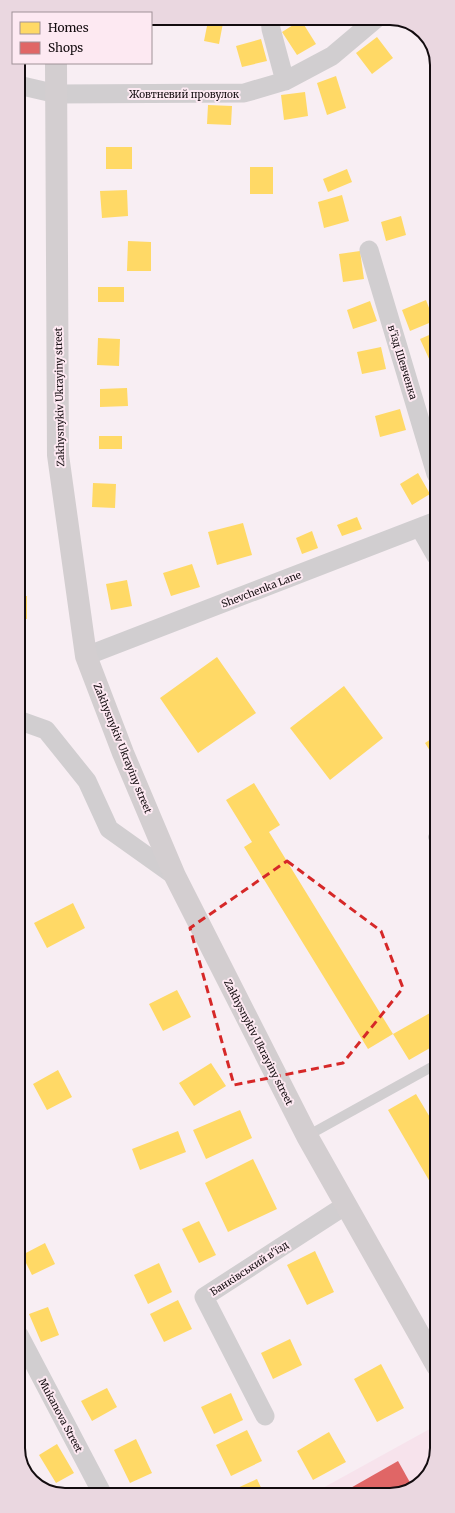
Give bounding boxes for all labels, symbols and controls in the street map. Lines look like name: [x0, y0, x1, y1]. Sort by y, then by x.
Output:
legend: [12, 12, 152, 64]
text: Homes: [48, 20, 89, 35]
text: Shops: [48, 40, 83, 55]
street label: Жовтневий провулок: [129, 88, 240, 101]
street label: в'їзд Шевченка: [385, 323, 420, 402]
street label: Zakhysnykiv Ukrayiny street: [52, 327, 67, 467]
street label: Shevchenka Lane: [219, 568, 303, 611]
street label: Zakhysnykiv Ukrayiny street: [90, 681, 155, 815]
street label: Zakhysnykiv Ukrayiny street: [221, 977, 296, 1107]
street label: Банківський в'їзд: [208, 1238, 291, 1299]
street label: Mukanova Street: [36, 1376, 86, 1455]

